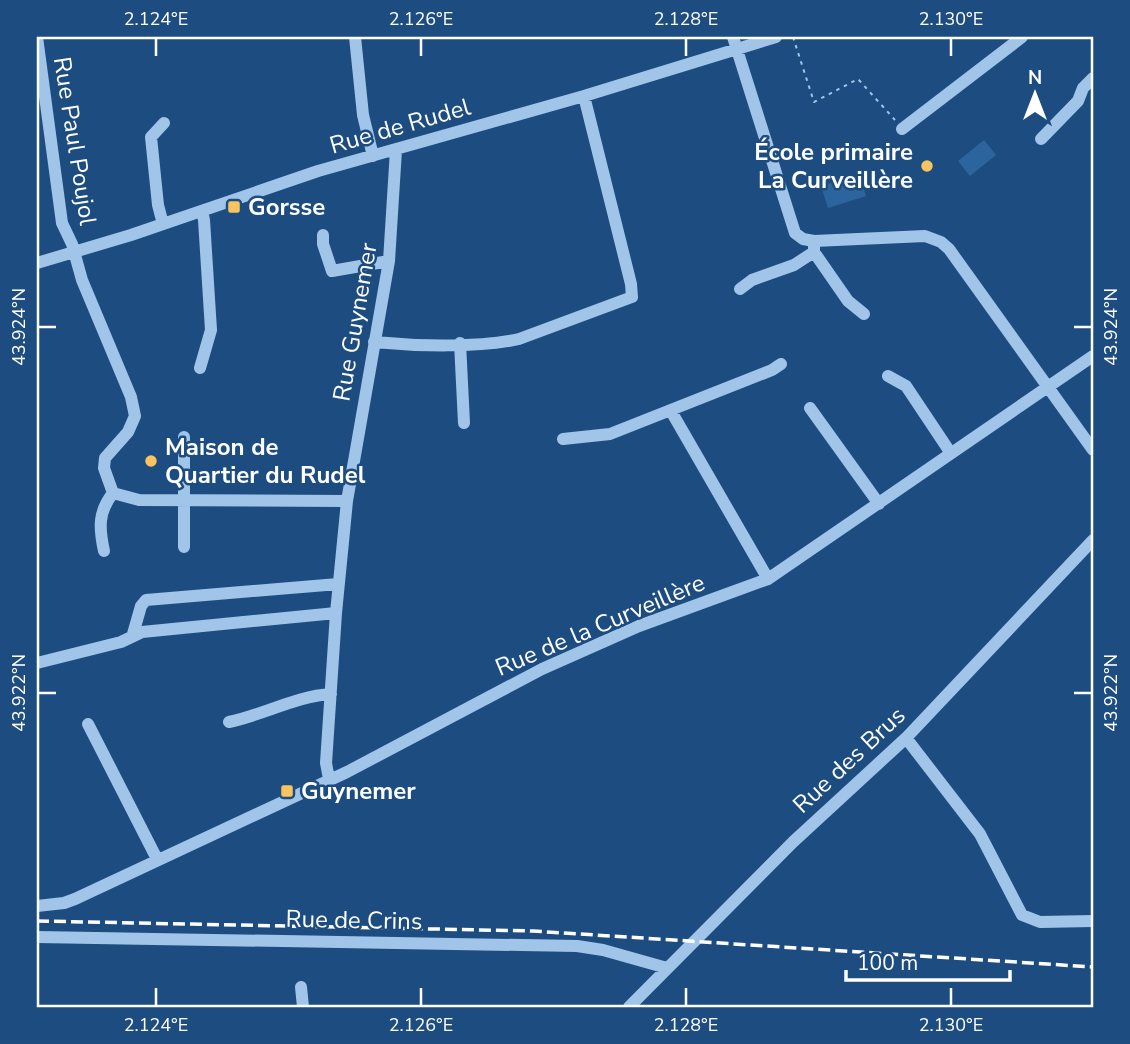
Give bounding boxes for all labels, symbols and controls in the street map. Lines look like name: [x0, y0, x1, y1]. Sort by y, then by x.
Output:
text: 2.124°E: [124, 7, 188, 31]
text: 2.126°E: [389, 7, 453, 31]
text: 2.128°E: [654, 7, 718, 31]
text: 2.130°E: [919, 7, 983, 31]
street label: Rue Paul Poujol: [46, 54, 104, 228]
north arrow: [1000, 60, 1070, 130]
text: N: [1028, 65, 1042, 91]
street label: Rue de Rudel: [326, 91, 474, 161]
place label: École primaire La Curveillère: [754, 136, 913, 196]
marker: École primaire La Curveillère: [919, 158, 935, 174]
place label: Gorsse: [248, 191, 325, 223]
marker: Gorsse: [226, 199, 242, 215]
street label: Rue Guynemer: [325, 240, 385, 404]
text: 43.924°N: [7, 288, 31, 366]
text: 43.924°N: [1099, 288, 1123, 366]
place label: Maison de Quartier du Rudel: [165, 431, 366, 491]
marker: Maison de Quartier du Rudel: [143, 453, 159, 469]
street label: Rue de la Curveillère: [490, 566, 710, 684]
text: 43.922°N: [7, 654, 31, 732]
text: 43.922°N: [1099, 654, 1123, 732]
street label: Rue des Brus: [786, 700, 912, 820]
place label: Guynemer: [301, 775, 416, 807]
marker: Guynemer: [279, 783, 295, 799]
street label: Rue de Crins: [285, 903, 423, 937]
scale bar: [846, 939, 1011, 983]
text: 100 m: [857, 949, 918, 977]
text: 2.124°E: [124, 1013, 188, 1037]
text: 2.126°E: [389, 1013, 453, 1037]
text: 2.128°E: [654, 1013, 718, 1037]
text: 2.130°E: [919, 1013, 983, 1037]

